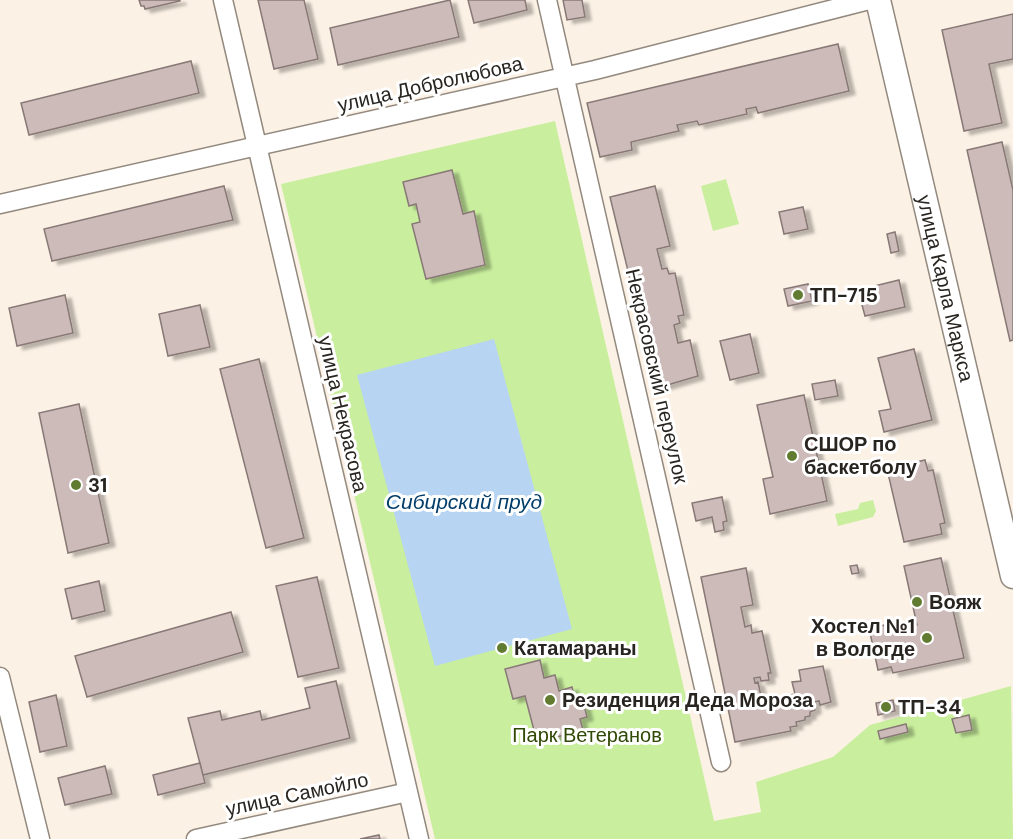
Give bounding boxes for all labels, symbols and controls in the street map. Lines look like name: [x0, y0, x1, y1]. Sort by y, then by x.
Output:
street label: улица Добролюбова: [335, 50, 526, 118]
street label: улица Карла Маркса: [911, 192, 980, 385]
street label: Некрасовский переулок: [620, 266, 694, 486]
place label: ТП-715: [810, 282, 878, 308]
marker: ТП-715: [791, 288, 805, 302]
street label: улица Некрасова: [312, 333, 374, 496]
place label: СШОР по баскетболу: [804, 431, 918, 480]
marker: СШОР по баскетболу: [785, 449, 799, 463]
place label: 31: [88, 472, 107, 498]
marker: 31: [69, 478, 83, 492]
water label: Сибирский пруд: [386, 488, 542, 516]
place label: Вояж: [929, 589, 982, 615]
marker: Вояж: [910, 595, 924, 609]
place label: Хостел №1 в Вологде: [811, 613, 915, 662]
marker: Хостел №1 в Вологде: [920, 631, 934, 645]
place label: Катамараны: [514, 635, 637, 661]
marker: Катамараны: [495, 641, 509, 655]
place label: Резиденция Деда Мороза: [562, 687, 814, 713]
marker: Резиденция Деда Мороза: [543, 693, 557, 707]
place label: ТП-34: [898, 694, 961, 720]
marker: ТП-34: [879, 700, 893, 714]
park label: Парк Ветеранов: [512, 722, 662, 748]
street label: улица Самойло: [223, 766, 371, 822]

